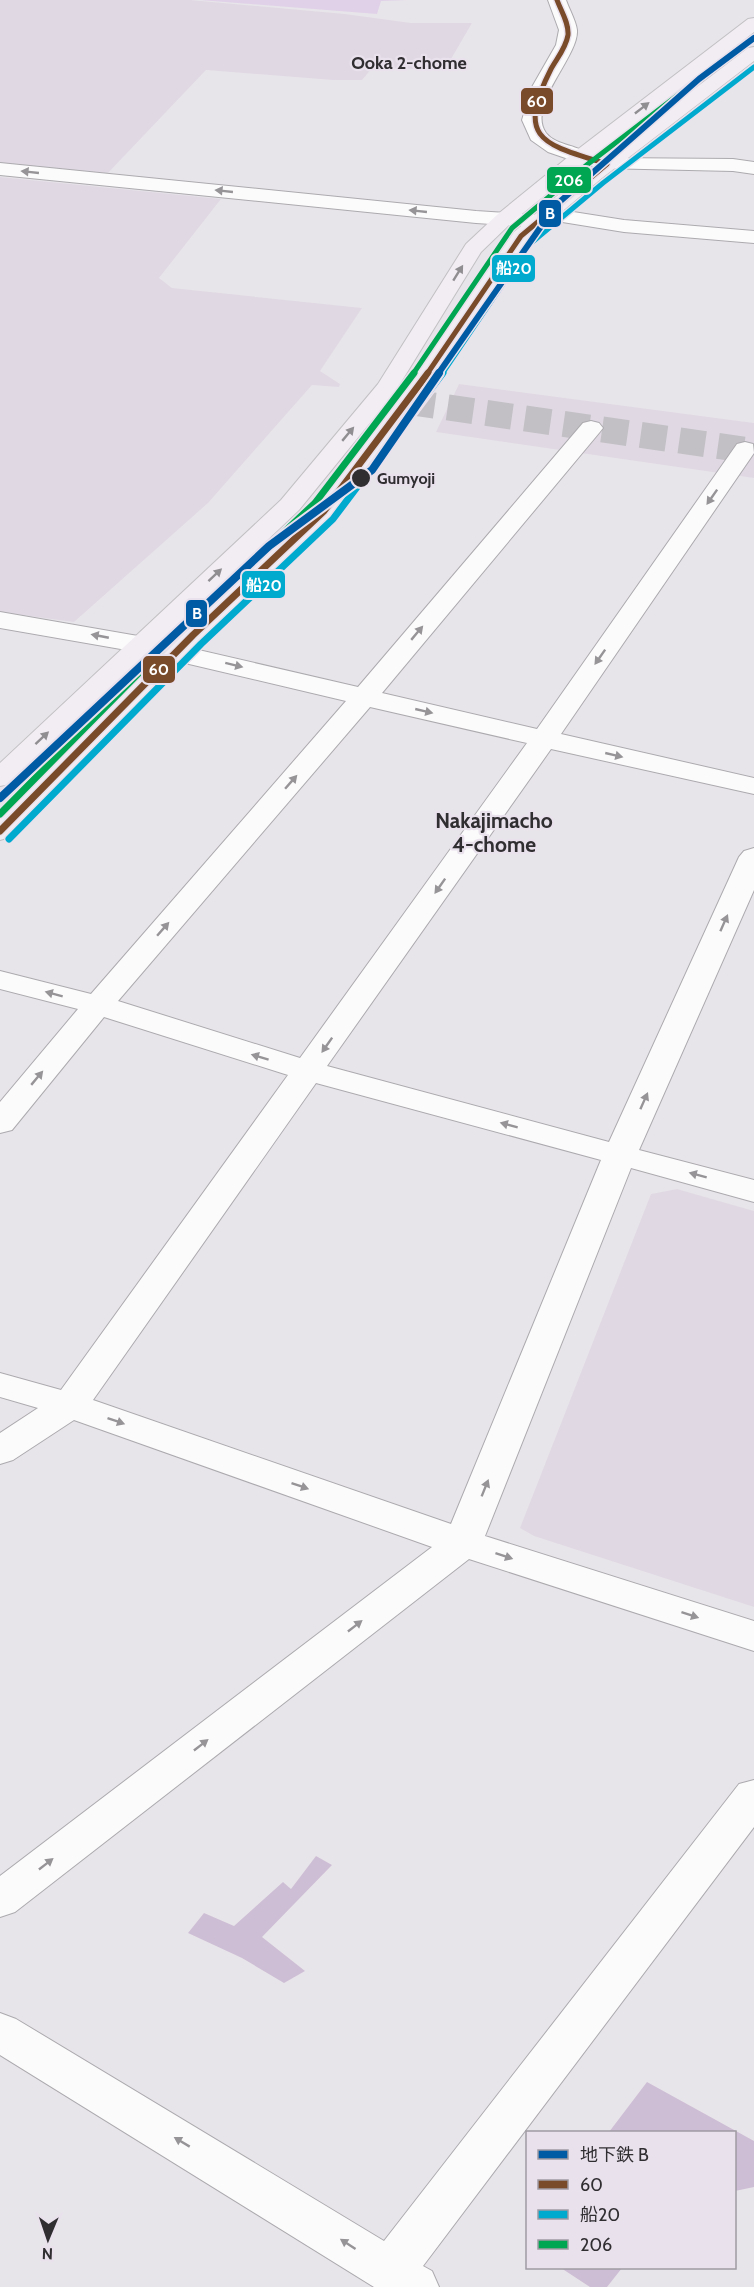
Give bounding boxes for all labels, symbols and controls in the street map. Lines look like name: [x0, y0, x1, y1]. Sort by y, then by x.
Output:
district label: Ooka 2-chome: [351, 52, 467, 74]
line badge: 60: [520, 87, 554, 115]
text: 60: [527, 92, 547, 111]
one-way arrow: [634, 102, 650, 114]
line badge: 206: [546, 166, 592, 194]
one-way arrow: [21, 167, 40, 177]
text: 206: [555, 171, 583, 190]
one-way arrow: [215, 186, 234, 196]
line badge: B: [538, 199, 562, 228]
text: B: [545, 204, 555, 223]
one-way arrow: [409, 206, 428, 216]
line badge: 船20: [491, 254, 536, 283]
text: 船20: [496, 259, 532, 278]
one-way arrow: [452, 265, 463, 281]
one-way arrow: [342, 426, 355, 442]
marker: Gumyoji: [350, 467, 372, 489]
place label: Gumyoji: [377, 469, 435, 488]
one-way arrow: [706, 489, 718, 505]
one-way arrow: [207, 569, 221, 583]
line badge: 船20: [241, 570, 286, 599]
text: 船20: [246, 576, 282, 595]
line badge: B: [185, 599, 208, 628]
text: B: [192, 604, 202, 623]
one-way arrow: [410, 626, 423, 641]
one-way arrow: [90, 631, 109, 640]
one-way arrow: [594, 649, 606, 665]
line badge: 60: [142, 655, 176, 684]
text: 60: [149, 660, 169, 679]
one-way arrow: [225, 661, 244, 671]
one-way arrow: [415, 707, 434, 716]
one-way arrow: [35, 731, 50, 745]
one-way arrow: [605, 750, 623, 760]
one-way arrow: [284, 774, 297, 790]
district label: Nakajimacho 4-chome: [435, 808, 553, 857]
one-way arrow: [434, 877, 446, 893]
one-way arrow: [719, 913, 729, 931]
one-way arrow: [156, 922, 169, 937]
one-way arrow: [45, 989, 63, 998]
one-way arrow: [321, 1036, 333, 1052]
one-way arrow: [251, 1051, 269, 1061]
one-way arrow: [31, 1070, 44, 1086]
one-way arrow: [639, 1091, 649, 1109]
one-way arrow: [500, 1119, 518, 1129]
one-way arrow: [688, 1170, 707, 1180]
one-way arrow: [107, 1416, 125, 1426]
one-way arrow: [481, 1479, 490, 1497]
one-way arrow: [291, 1481, 309, 1491]
one-way arrow: [495, 1552, 513, 1562]
one-way arrow: [681, 1611, 699, 1620]
one-way arrow: [347, 1620, 363, 1632]
one-way arrow: [193, 1739, 209, 1751]
one-way arrow: [39, 1858, 54, 1870]
legend: [526, 2131, 736, 2269]
one-way arrow: [173, 2137, 190, 2148]
text: 地下鉄 B: [580, 2144, 649, 2166]
text: 60: [580, 2174, 603, 2196]
text: 船20: [580, 2204, 620, 2226]
north arrow: [18, 2209, 78, 2269]
text: 206: [580, 2234, 612, 2256]
one-way arrow: [340, 2239, 356, 2250]
text: N: [42, 2244, 53, 2263]

